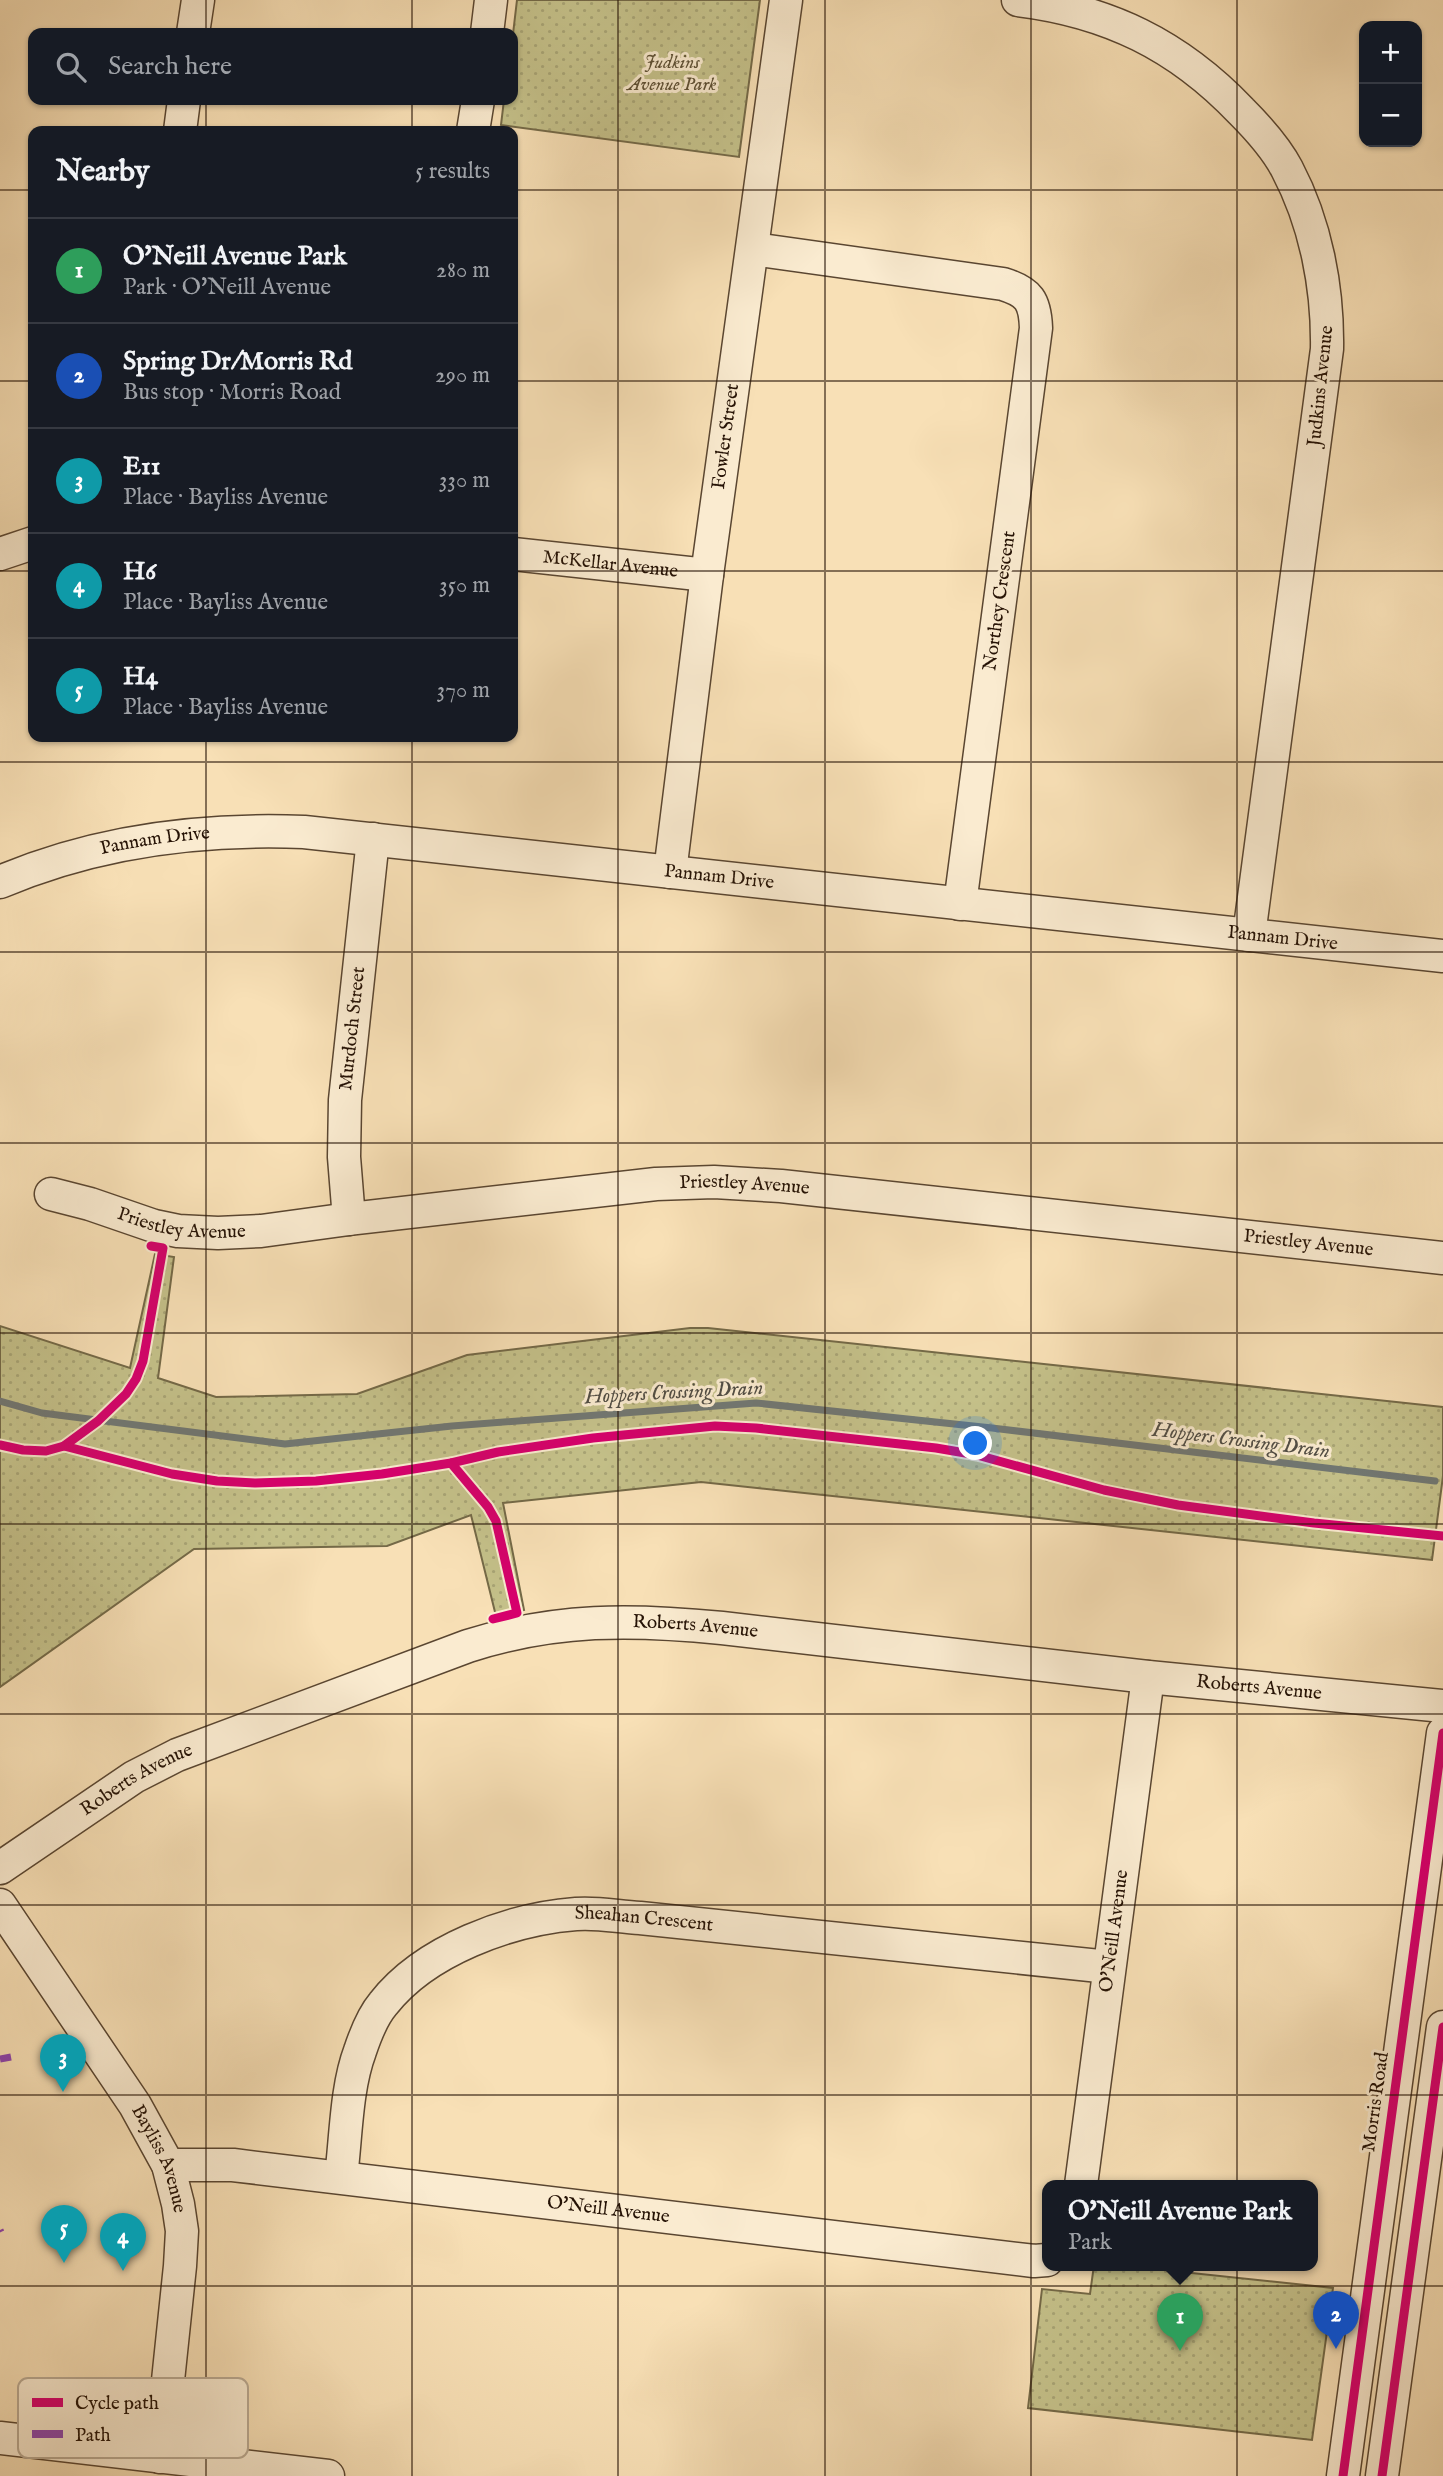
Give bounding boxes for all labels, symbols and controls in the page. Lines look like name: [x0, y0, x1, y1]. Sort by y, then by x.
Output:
map controls: [1359, 21, 1422, 147]
button: +: [1359, 21, 1422, 84]
search box: [28, 28, 518, 105]
icon: search: [52, 48, 90, 86]
text: Search here: [108, 50, 232, 83]
park label: Judkins Avenue Park: [626, 51, 717, 97]
button: −: [1359, 84, 1422, 147]
text: Nearby: [56, 153, 149, 191]
text: 5 results: [415, 157, 490, 186]
text: O'Neill Avenue Park: [123, 240, 347, 273]
text: 1: [75, 256, 83, 285]
text: 280 m: [436, 256, 490, 285]
text: Park · O'Neill Avenue: [123, 273, 331, 302]
street label: Judkins Avenue: [1303, 324, 1339, 450]
text: Spring Dr/Morris Rd: [123, 345, 352, 378]
text: 2: [74, 361, 84, 390]
text: 290 m: [435, 361, 490, 390]
text: Bus stop · Morris Road: [123, 378, 341, 407]
street label: Fowler Street: [707, 382, 745, 491]
text: E11: [123, 450, 160, 483]
text: 3: [75, 466, 83, 495]
text: 330 m: [439, 466, 490, 495]
text: Place · Bayliss Avenue: [123, 483, 328, 512]
street label: Northey Crescent: [978, 529, 1022, 673]
street label: McKellar Avenue: [542, 545, 680, 584]
text: H6: [123, 555, 156, 588]
text: 4: [73, 571, 85, 600]
text: 350 m: [439, 571, 490, 600]
text: Place · Bayliss Avenue: [123, 588, 328, 617]
text: H4: [123, 660, 158, 693]
text: 5: [75, 676, 83, 705]
text: 370 m: [437, 676, 490, 705]
text: Place · Bayliss Avenue: [123, 693, 328, 722]
street label: Pannam Drive: [98, 821, 211, 861]
street label: Pannam Drive: [663, 859, 776, 895]
street label: Pannam Drive: [1226, 921, 1339, 956]
street label: Murdoch Street: [334, 965, 371, 1092]
street label: Priestley Avenue: [679, 1170, 811, 1201]
street label: Priestley Avenue: [114, 1202, 246, 1245]
street label: Priestley Avenue: [1242, 1224, 1375, 1262]
water label: Hoppers Crossing Drain: [583, 1375, 764, 1411]
water label: Hoppers Crossing Drain: [1150, 1417, 1331, 1465]
your location: [958, 1426, 992, 1460]
street label: Roberts Avenue: [632, 1610, 760, 1644]
street label: Roberts Avenue: [1195, 1670, 1323, 1706]
street label: Roberts Avenue: [76, 1738, 196, 1822]
street label: O'Neill Avenue: [1095, 1868, 1134, 1994]
street label: Sheahan Crescent: [574, 1901, 715, 1938]
pin: 3: [40, 2034, 86, 2092]
street label: Morris Road: [1357, 2050, 1395, 2154]
street label: Bayliss Avenue: [125, 2101, 191, 2215]
popup: [1042, 2180, 1318, 2271]
street label: O'Neill Avenue: [546, 2191, 671, 2229]
text: O'Neill Avenue Park: [1068, 2195, 1292, 2228]
pin: 5: [41, 2205, 87, 2263]
pin: 4: [100, 2213, 146, 2271]
text: Park: [1068, 2228, 1112, 2257]
pin: 2: [1313, 2291, 1359, 2349]
pin: 1: [1157, 2293, 1203, 2351]
legend: [18, 2378, 248, 2458]
text: Cycle path: [75, 2392, 159, 2416]
text: Path: [75, 2424, 111, 2448]

